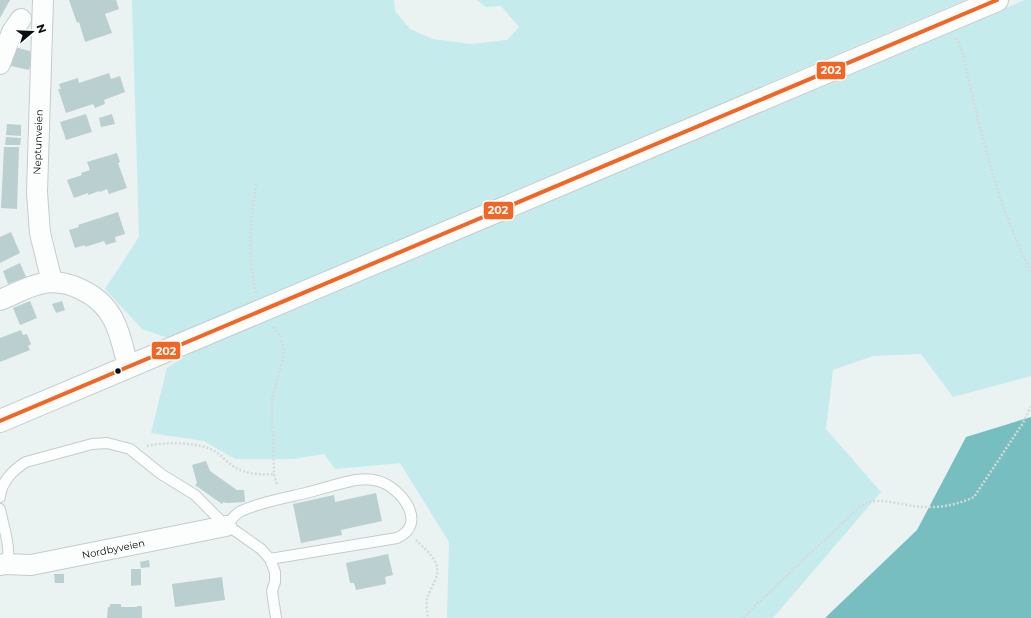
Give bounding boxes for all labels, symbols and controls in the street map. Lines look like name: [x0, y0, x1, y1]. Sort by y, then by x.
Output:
north arrow: [12, 12, 52, 52]
text: N: [33, 22, 50, 35]
line badge: 202: [816, 61, 846, 80]
text: 202: [821, 63, 842, 77]
street label: Neptunveien: [30, 109, 46, 175]
line badge: 202: [483, 201, 514, 220]
text: 202: [488, 203, 509, 217]
line badge: 202: [151, 341, 181, 360]
text: 202: [156, 344, 177, 358]
unlabelled marker: [113, 366, 123, 376]
street label: Nordbyveien: [81, 536, 146, 561]

